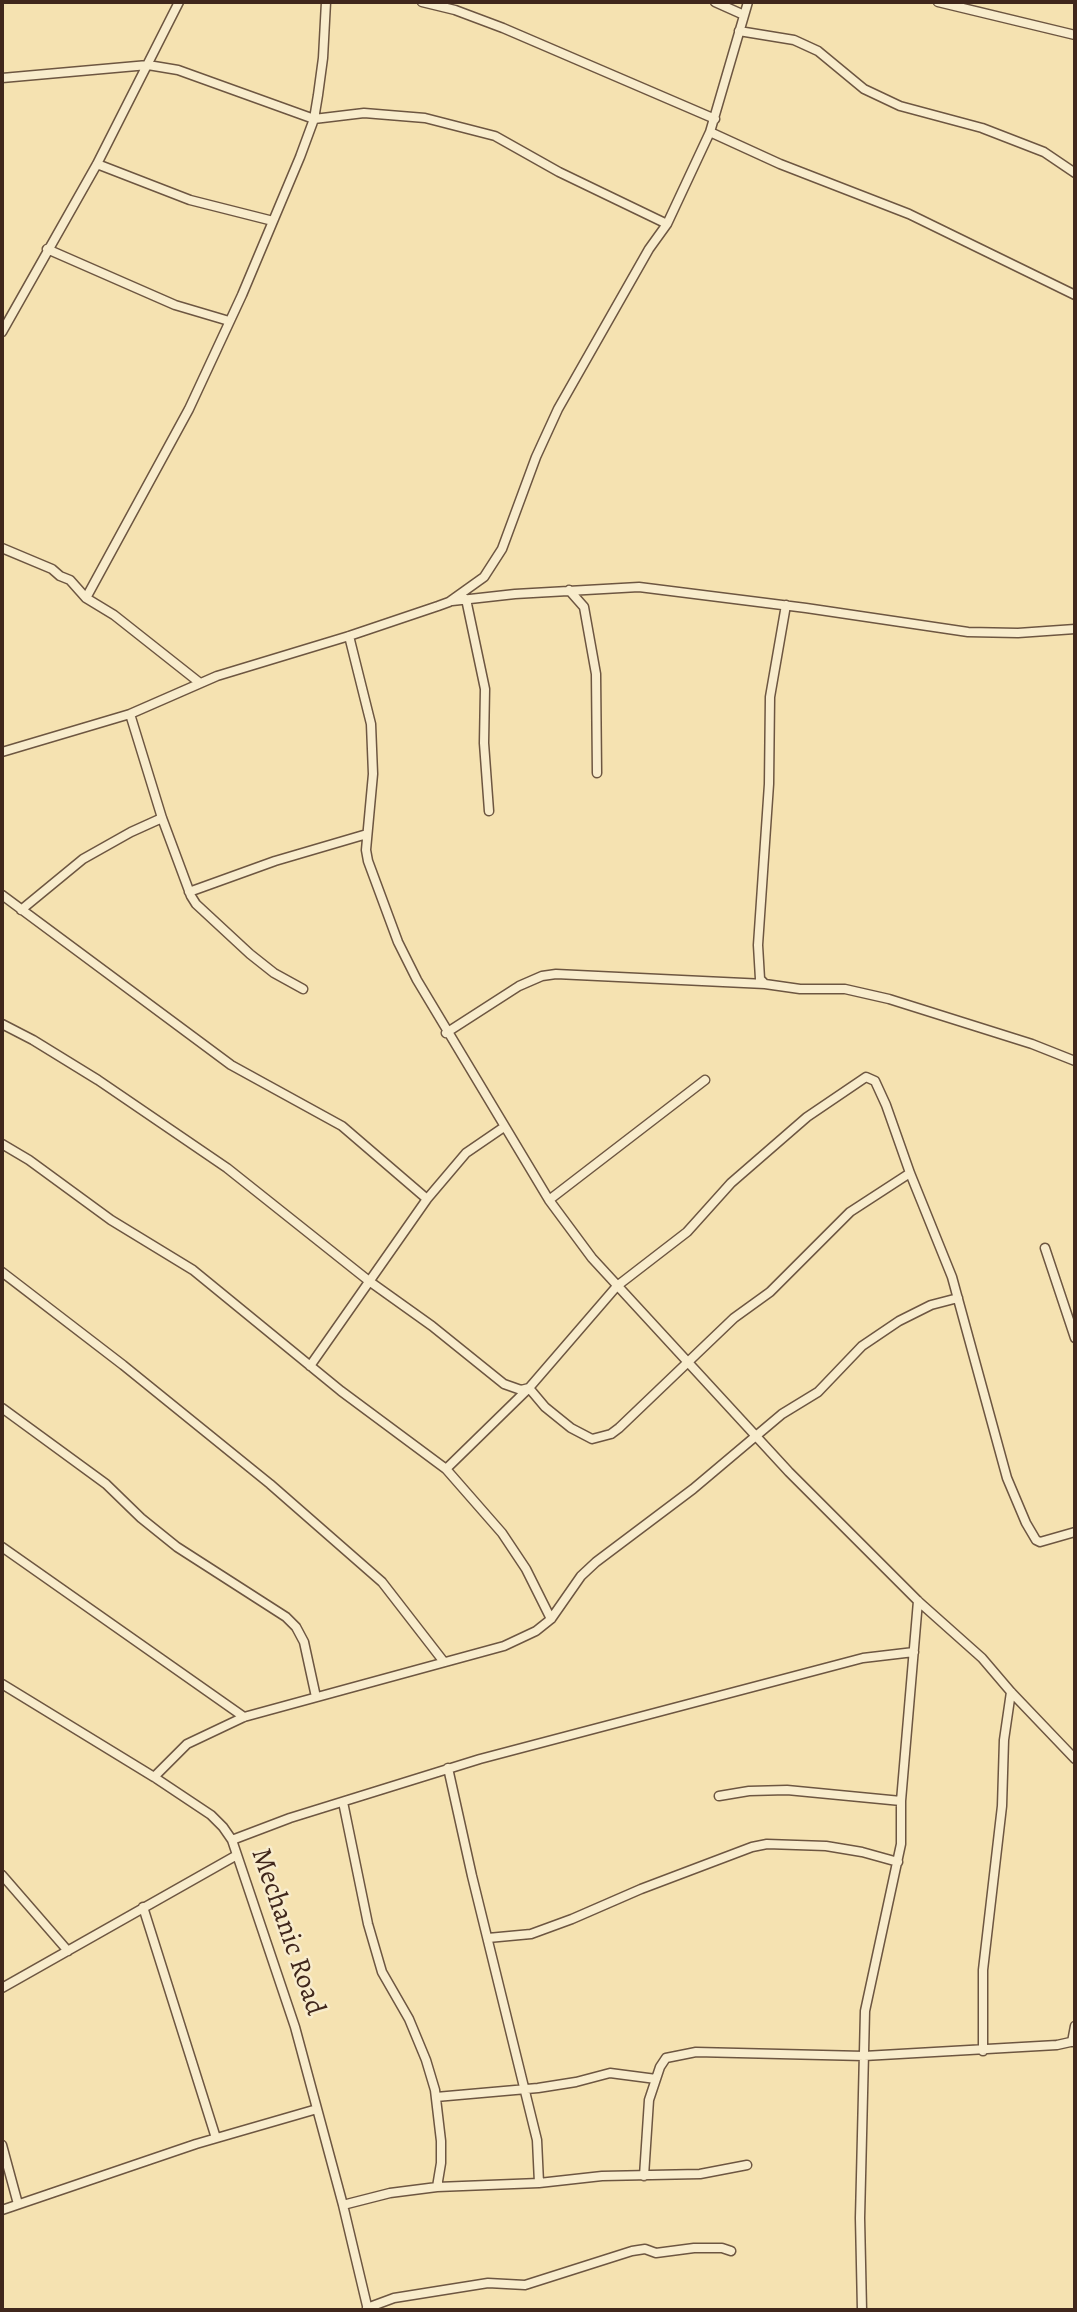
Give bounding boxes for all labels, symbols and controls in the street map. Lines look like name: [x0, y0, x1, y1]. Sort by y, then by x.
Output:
street label: Mechanic Road: [243, 1844, 331, 2020]

